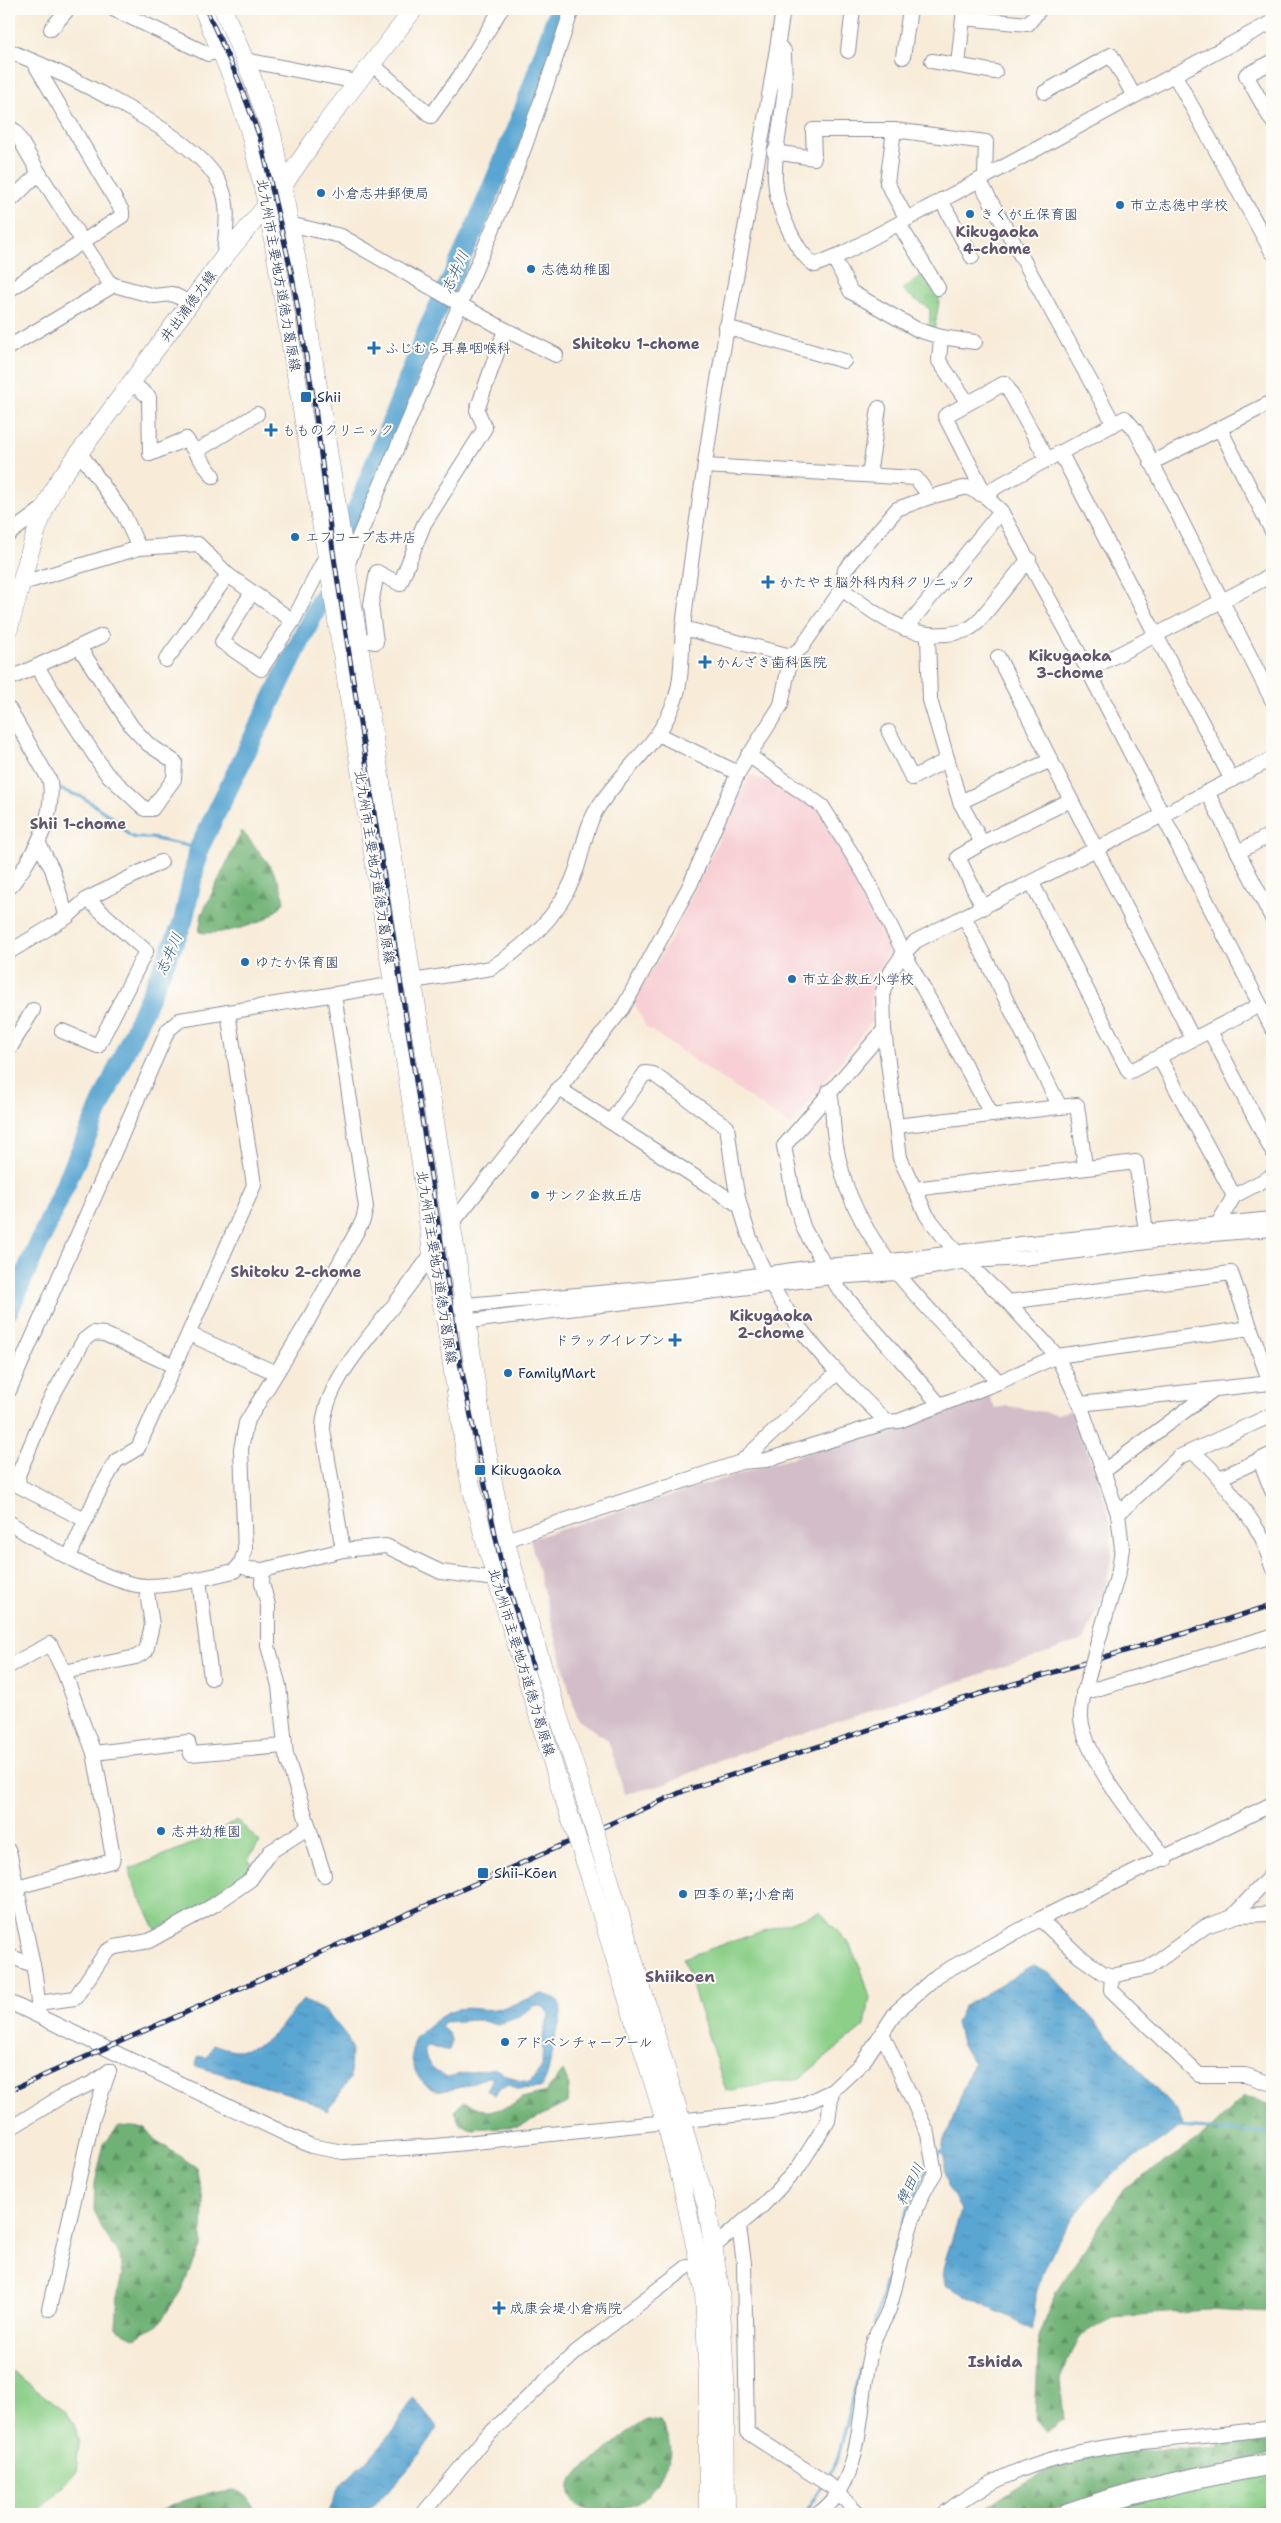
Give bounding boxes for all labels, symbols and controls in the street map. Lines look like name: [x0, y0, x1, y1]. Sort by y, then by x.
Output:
street label: 北九州市主要地方道徳力葛原線: [253, 177, 305, 373]
place label: 小倉志井郵便局: [331, 184, 429, 202]
marker: 小倉志井郵便局: [315, 187, 327, 199]
place label: 市立志徳中学校: [1130, 196, 1228, 214]
marker: 市立志徳中学校: [1114, 199, 1126, 211]
place label: きくが丘保育園: [980, 205, 1078, 223]
marker: きくが丘保育園: [964, 208, 976, 220]
district label: Kikugaoka 4-chome: [955, 222, 1039, 259]
water label: 志井川: [436, 247, 474, 297]
place label: 志徳幼稚園: [541, 260, 611, 278]
marker: 志徳幼稚園: [525, 263, 537, 275]
street label: 井出浦徳力線: [156, 267, 220, 345]
district label: Shitoku 1-chome: [572, 334, 700, 354]
place label: ふじむら耳鼻咽喉科: [385, 339, 511, 357]
marker: ふじむら耳鼻咽喉科: [367, 341, 381, 355]
place label: Shii: [317, 388, 341, 406]
marker: Shii: [299, 390, 313, 404]
place label: もものクリニック: [282, 421, 394, 439]
marker: もものクリニック: [264, 423, 278, 437]
place label: エフコープ志井店: [305, 528, 416, 546]
marker: エフコープ志井店: [289, 531, 301, 543]
place label: かたやま脳外科内科クリニック: [779, 573, 975, 591]
marker: かたやま脳外科内科クリニック: [761, 575, 775, 589]
district label: Kikugaoka 3-chome: [1028, 646, 1112, 683]
place label: かんざき歯科医院: [716, 653, 827, 671]
marker: かんざき歯科医院: [698, 655, 712, 669]
street label: 北九州市主要地方道徳力葛原線: [351, 769, 399, 965]
district label: Shii 1-chome: [30, 814, 126, 834]
water label: 志井川: [151, 929, 187, 979]
place label: ゆたか保育園: [255, 953, 339, 971]
marker: ゆたか保育園: [239, 956, 251, 968]
place label: 市立企救丘小学校: [802, 970, 914, 988]
marker: 市立企救丘小学校: [786, 973, 798, 985]
street label: 北九州市主要地方道徳力葛原線: [413, 1169, 461, 1365]
place label: サンク企救丘店: [545, 1186, 643, 1204]
marker: サンク企救丘店: [529, 1189, 541, 1201]
district label: Shitoku 2-chome: [231, 1262, 361, 1282]
district label: Kikugaoka 2-chome: [729, 1306, 813, 1343]
place label: ドラッグイレブン: [555, 1331, 665, 1349]
marker: ドラッグイレブン: [669, 1334, 681, 1346]
place label: FamilyMart: [518, 1364, 596, 1382]
marker: FamilyMart: [502, 1367, 514, 1379]
place label: Kikugaoka: [491, 1461, 561, 1479]
marker: Kikugaoka: [473, 1463, 487, 1477]
street label: 北九州市主要地方道徳力葛原線: [485, 1566, 559, 1758]
place label: 志井幼稚園: [171, 1822, 241, 1840]
marker: 志井幼稚園: [155, 1825, 167, 1837]
place label: Shii-Kōen: [494, 1864, 557, 1882]
marker: Shii-Kōen: [476, 1866, 490, 1880]
place label: 四季の華;小倉南: [693, 1885, 795, 1903]
marker: 四季の華;小倉南: [677, 1888, 689, 1900]
district label: Shiikoen: [645, 1966, 715, 1987]
place label: アドベンチャープール: [515, 2033, 653, 2051]
marker: アドベンチャープール: [499, 2036, 511, 2048]
water label: 稗田川: [891, 2159, 929, 2209]
place label: 成康会堤小倉病院: [510, 2299, 622, 2317]
marker: 成康会堤小倉病院: [492, 2301, 506, 2315]
district label: Ishida: [968, 2351, 1022, 2372]

